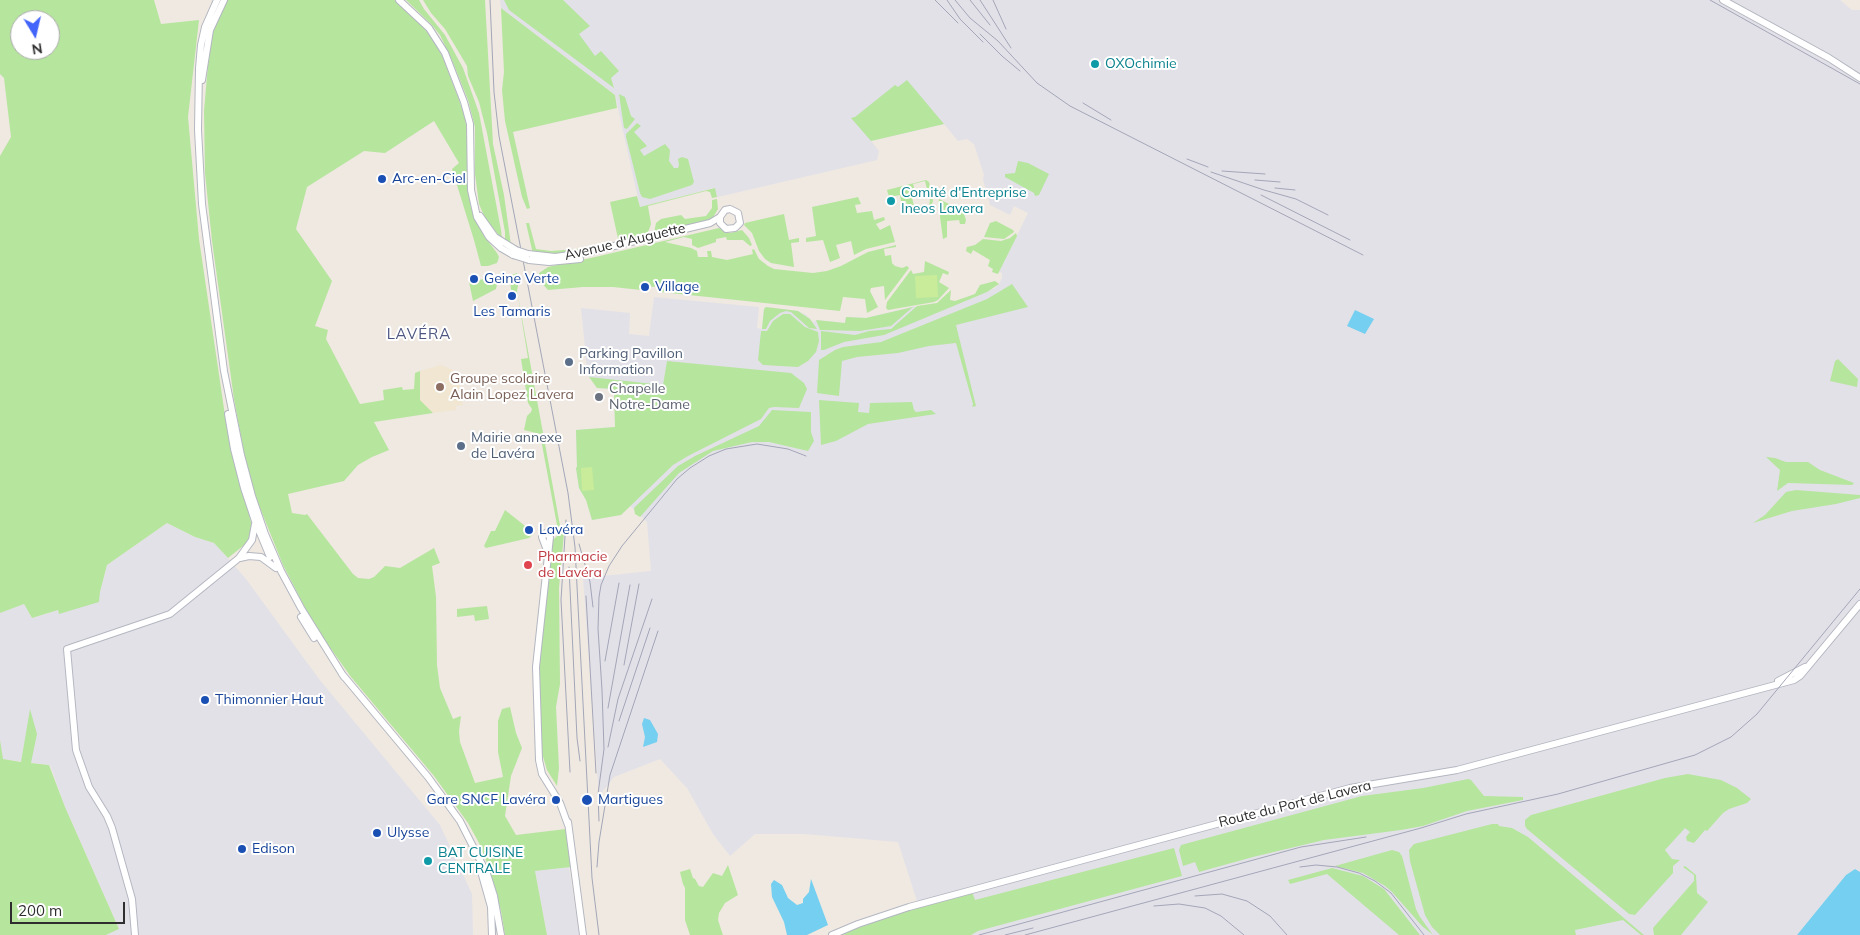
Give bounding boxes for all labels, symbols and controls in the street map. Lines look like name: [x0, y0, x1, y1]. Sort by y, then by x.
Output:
north arrow: [10, 10, 60, 60]
text: N: [31, 39, 44, 59]
place label: OXOchimie: [1105, 56, 1177, 72]
marker: OXOchimie: [1089, 58, 1101, 70]
place label: Arc-en-Ciel: [392, 171, 466, 187]
marker: Arc-en-Ciel: [376, 173, 388, 185]
place label: Comité d'Entreprise Ineos Lavera: [901, 185, 1027, 218]
marker: Comité d'Entreprise Ineos Lavera: [885, 195, 897, 207]
street label: Avenue d'Auguette: [563, 220, 687, 264]
place label: Geine Verte: [484, 271, 559, 287]
marker: Geine Verte: [468, 273, 480, 285]
place label: Village: [655, 279, 699, 295]
marker: Village: [639, 281, 651, 293]
marker: Les Tamaris: [506, 290, 518, 302]
place label: Les Tamaris: [473, 304, 551, 320]
district label: LAVÉRA: [386, 325, 452, 343]
place label: Parking Pavillon Information: [579, 346, 683, 378]
marker: Parking Pavillon Information: [563, 356, 575, 368]
place label: Groupe scolaire Alain Lopez Lavera: [450, 371, 574, 404]
marker: Groupe scolaire Alain Lopez Lavera: [434, 381, 446, 393]
place label: Chapelle Notre-Dame: [609, 381, 690, 414]
marker: Chapelle Notre-Dame: [593, 391, 605, 403]
place label: Mairie annexe de Lavéra: [471, 430, 562, 462]
marker: Mairie annexe de Lavéra: [455, 440, 467, 452]
place label: Lavéra: [539, 522, 583, 538]
marker: Lavéra: [523, 524, 535, 536]
place label: Pharmacie de Lavéra: [538, 549, 607, 582]
marker: Pharmacie de Lavéra: [522, 559, 534, 571]
place label: Thimonnier Haut: [215, 692, 323, 708]
marker: Thimonnier Haut: [199, 694, 211, 706]
street label: Route du Port de Lavera: [1217, 777, 1373, 831]
place label: Gare SNCF Lavéra: [427, 792, 546, 808]
place label: Martigues: [598, 792, 663, 808]
marker: Martigues: [580, 793, 594, 807]
marker: Gare SNCF Lavéra: [550, 794, 562, 806]
place label: Ulysse: [387, 825, 429, 841]
marker: Ulysse: [371, 827, 383, 839]
place label: Edison: [252, 841, 295, 857]
marker: Edison: [236, 843, 248, 855]
place label: BAT CUISINE CENTRALE: [438, 845, 523, 878]
marker: BAT CUISINE CENTRALE: [422, 855, 434, 867]
scale bar: [12, 892, 128, 924]
text: 200 m: [18, 901, 62, 920]

